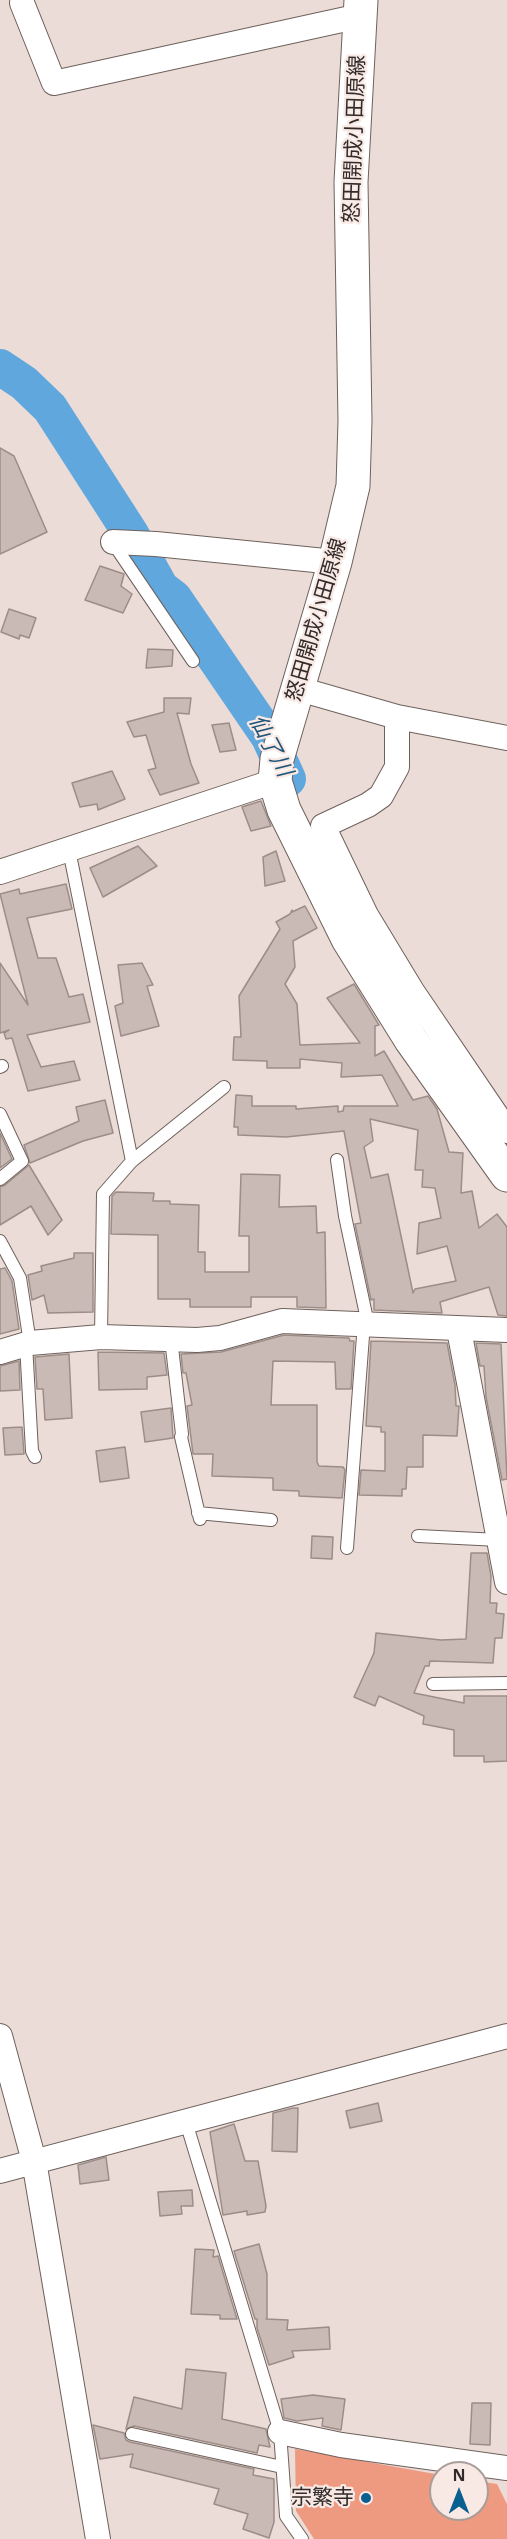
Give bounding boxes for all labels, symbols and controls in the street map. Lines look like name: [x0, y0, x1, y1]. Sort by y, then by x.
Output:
street label: 怒田開成小田原線: [339, 55, 371, 223]
street label: 怒田開成小田原線: [282, 536, 352, 704]
water label: 仙了川: [243, 711, 297, 781]
north arrow: [429, 2461, 489, 2521]
text: N: [452, 2464, 466, 2486]
place label: 宗繁寺: [291, 2485, 354, 2511]
marker: 宗繁寺: [359, 2491, 373, 2505]

